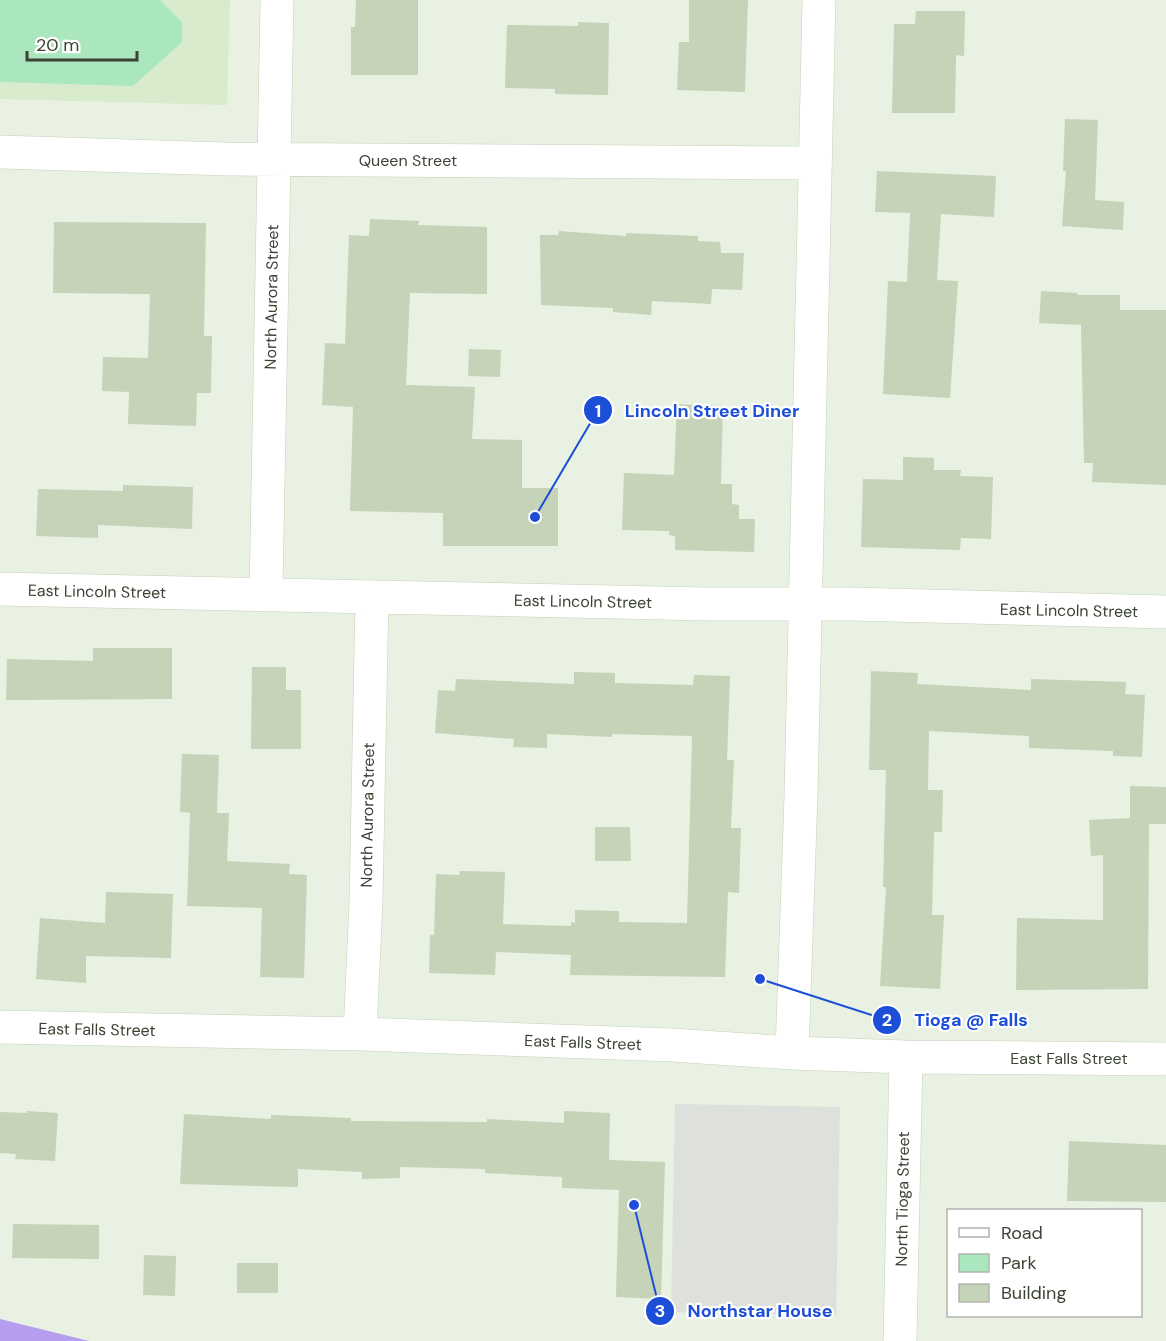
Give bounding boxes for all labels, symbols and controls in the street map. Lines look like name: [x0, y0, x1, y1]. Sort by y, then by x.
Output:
scale bar: [27, 24, 136, 62]
text: 20 m: [36, 33, 79, 57]
street label: Queen Street: [359, 150, 457, 171]
street label: North Aurora Street: [260, 224, 283, 370]
callout: Lincoln Street Diner: [583, 392, 811, 428]
text: 1: [595, 399, 601, 423]
text: Lincoln Street Diner: [625, 399, 799, 423]
street label: East Lincoln Street: [28, 580, 166, 603]
street label: East Lincoln Street: [514, 590, 652, 613]
street label: East Lincoln Street: [1000, 599, 1138, 622]
street label: North Aurora Street: [356, 742, 379, 888]
callout: Tioga @ Falls: [872, 1002, 1040, 1038]
text: 2: [882, 1008, 892, 1032]
text: Tioga @ Falls: [914, 1008, 1028, 1032]
street label: East Falls Street: [38, 1018, 156, 1041]
street label: East Falls Street: [524, 1030, 642, 1055]
street label: East Falls Street: [1010, 1048, 1128, 1069]
street label: North Tioga Street: [891, 1131, 914, 1267]
legend: [947, 1209, 1142, 1317]
text: Road: [1001, 1221, 1043, 1245]
text: Park: [1001, 1251, 1037, 1275]
text: Building: [1001, 1281, 1066, 1305]
callout: Northstar House: [645, 1293, 844, 1329]
text: 3: [655, 1299, 665, 1323]
text: Northstar House: [688, 1299, 833, 1323]

